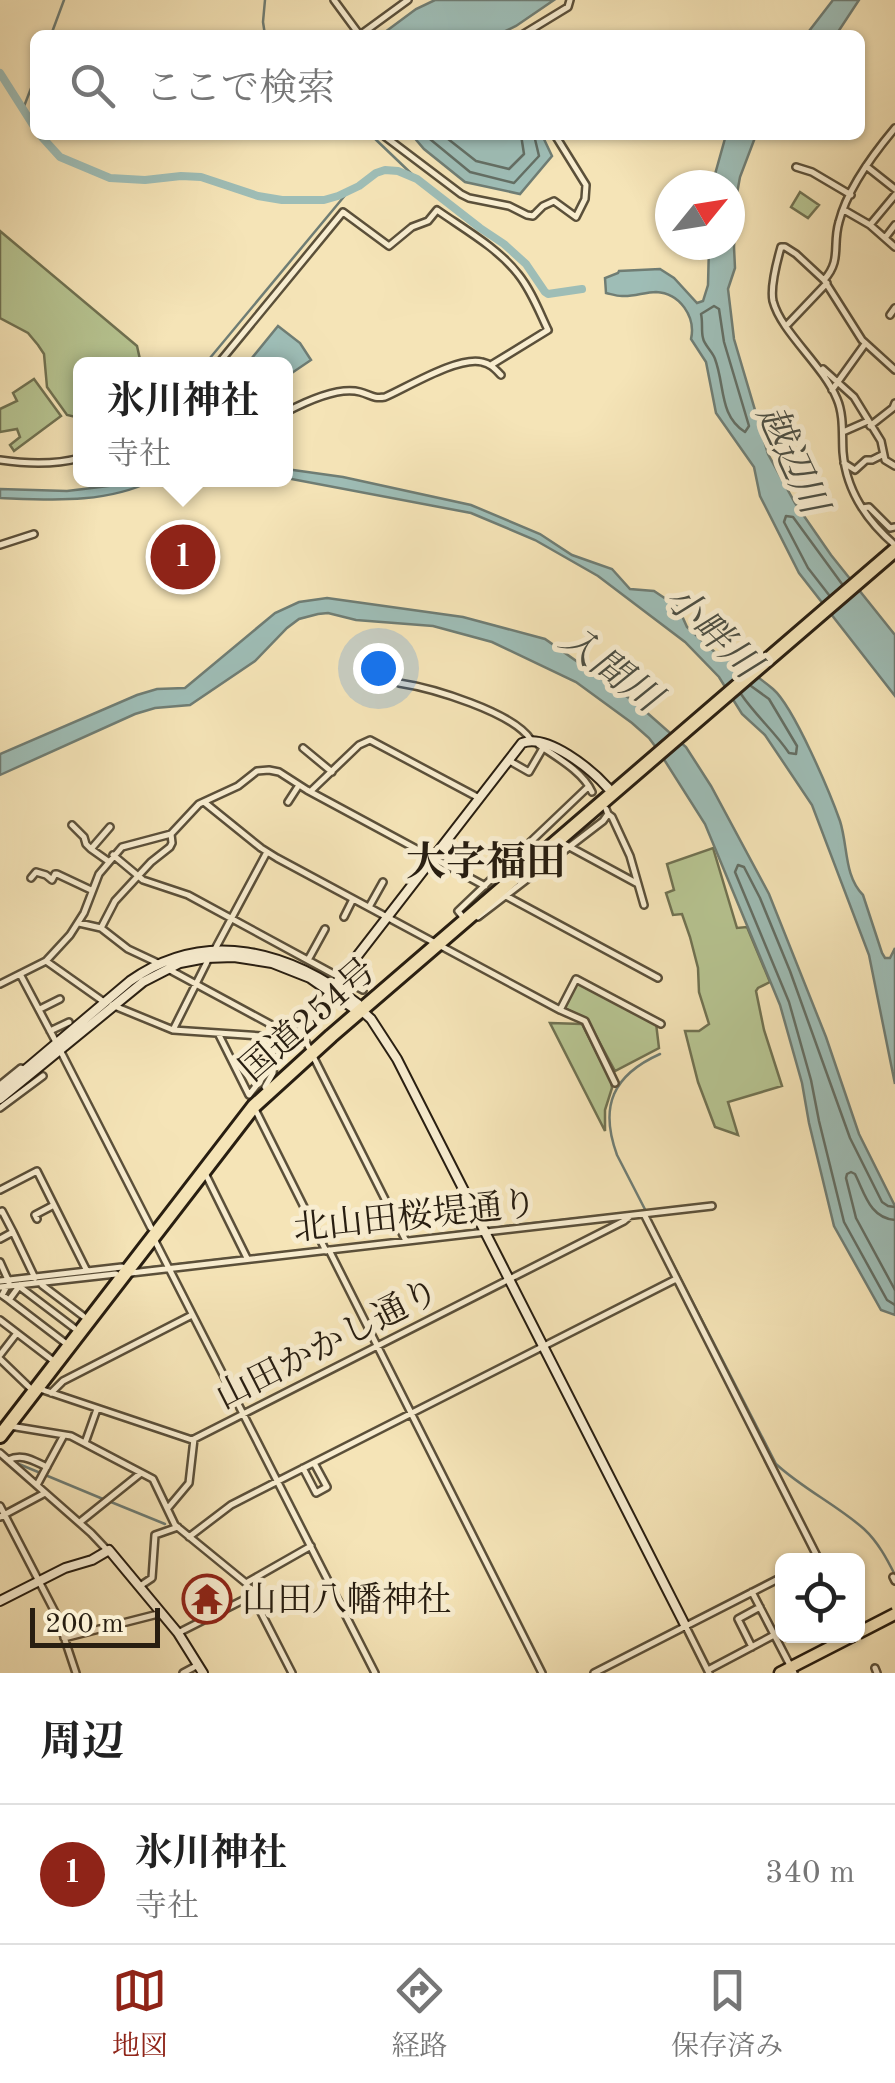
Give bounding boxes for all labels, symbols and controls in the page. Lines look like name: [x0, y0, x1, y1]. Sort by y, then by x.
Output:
search box: [30, 30, 865, 140]
icon: search: [65, 58, 120, 113]
text: ここで検索: [145, 71, 335, 109]
north arrow: [655, 170, 745, 260]
popup: [73, 357, 293, 487]
text: 氷川神社: [107, 384, 259, 422]
water label: 越辺川: [749, 399, 836, 524]
text: 寺社: [107, 440, 171, 472]
pin: 1: [150, 520, 216, 594]
water label: 小畔川: [657, 578, 770, 689]
water label: 入間川: [552, 619, 671, 722]
your location: [353, 643, 404, 694]
district label: 大字福田: [406, 841, 566, 885]
street label: 国道254号: [233, 951, 383, 1089]
street label: 北山田桜堤通り: [291, 1184, 539, 1248]
street label: 山田かかし通り: [210, 1271, 445, 1416]
map controls: [775, 1553, 865, 1643]
button: locate: [775, 1553, 865, 1643]
temple icon: 山田八幡神社: [181, 1573, 233, 1625]
place label: 山田八幡神社: [242, 1581, 452, 1619]
scale bar: [30, 1603, 160, 1648]
text: 200 m: [45, 1611, 124, 1639]
text: 周辺: [40, 1723, 124, 1765]
text: 氷川神社: [135, 1836, 287, 1874]
text: 1: [63, 1858, 82, 1890]
text: 340 m: [765, 1858, 855, 1890]
text: 寺社: [135, 1892, 199, 1924]
tab: 地図: [112, 1963, 168, 2066]
tab: 経路: [391, 1963, 447, 2066]
tab: 保存済み: [671, 1963, 783, 2066]

